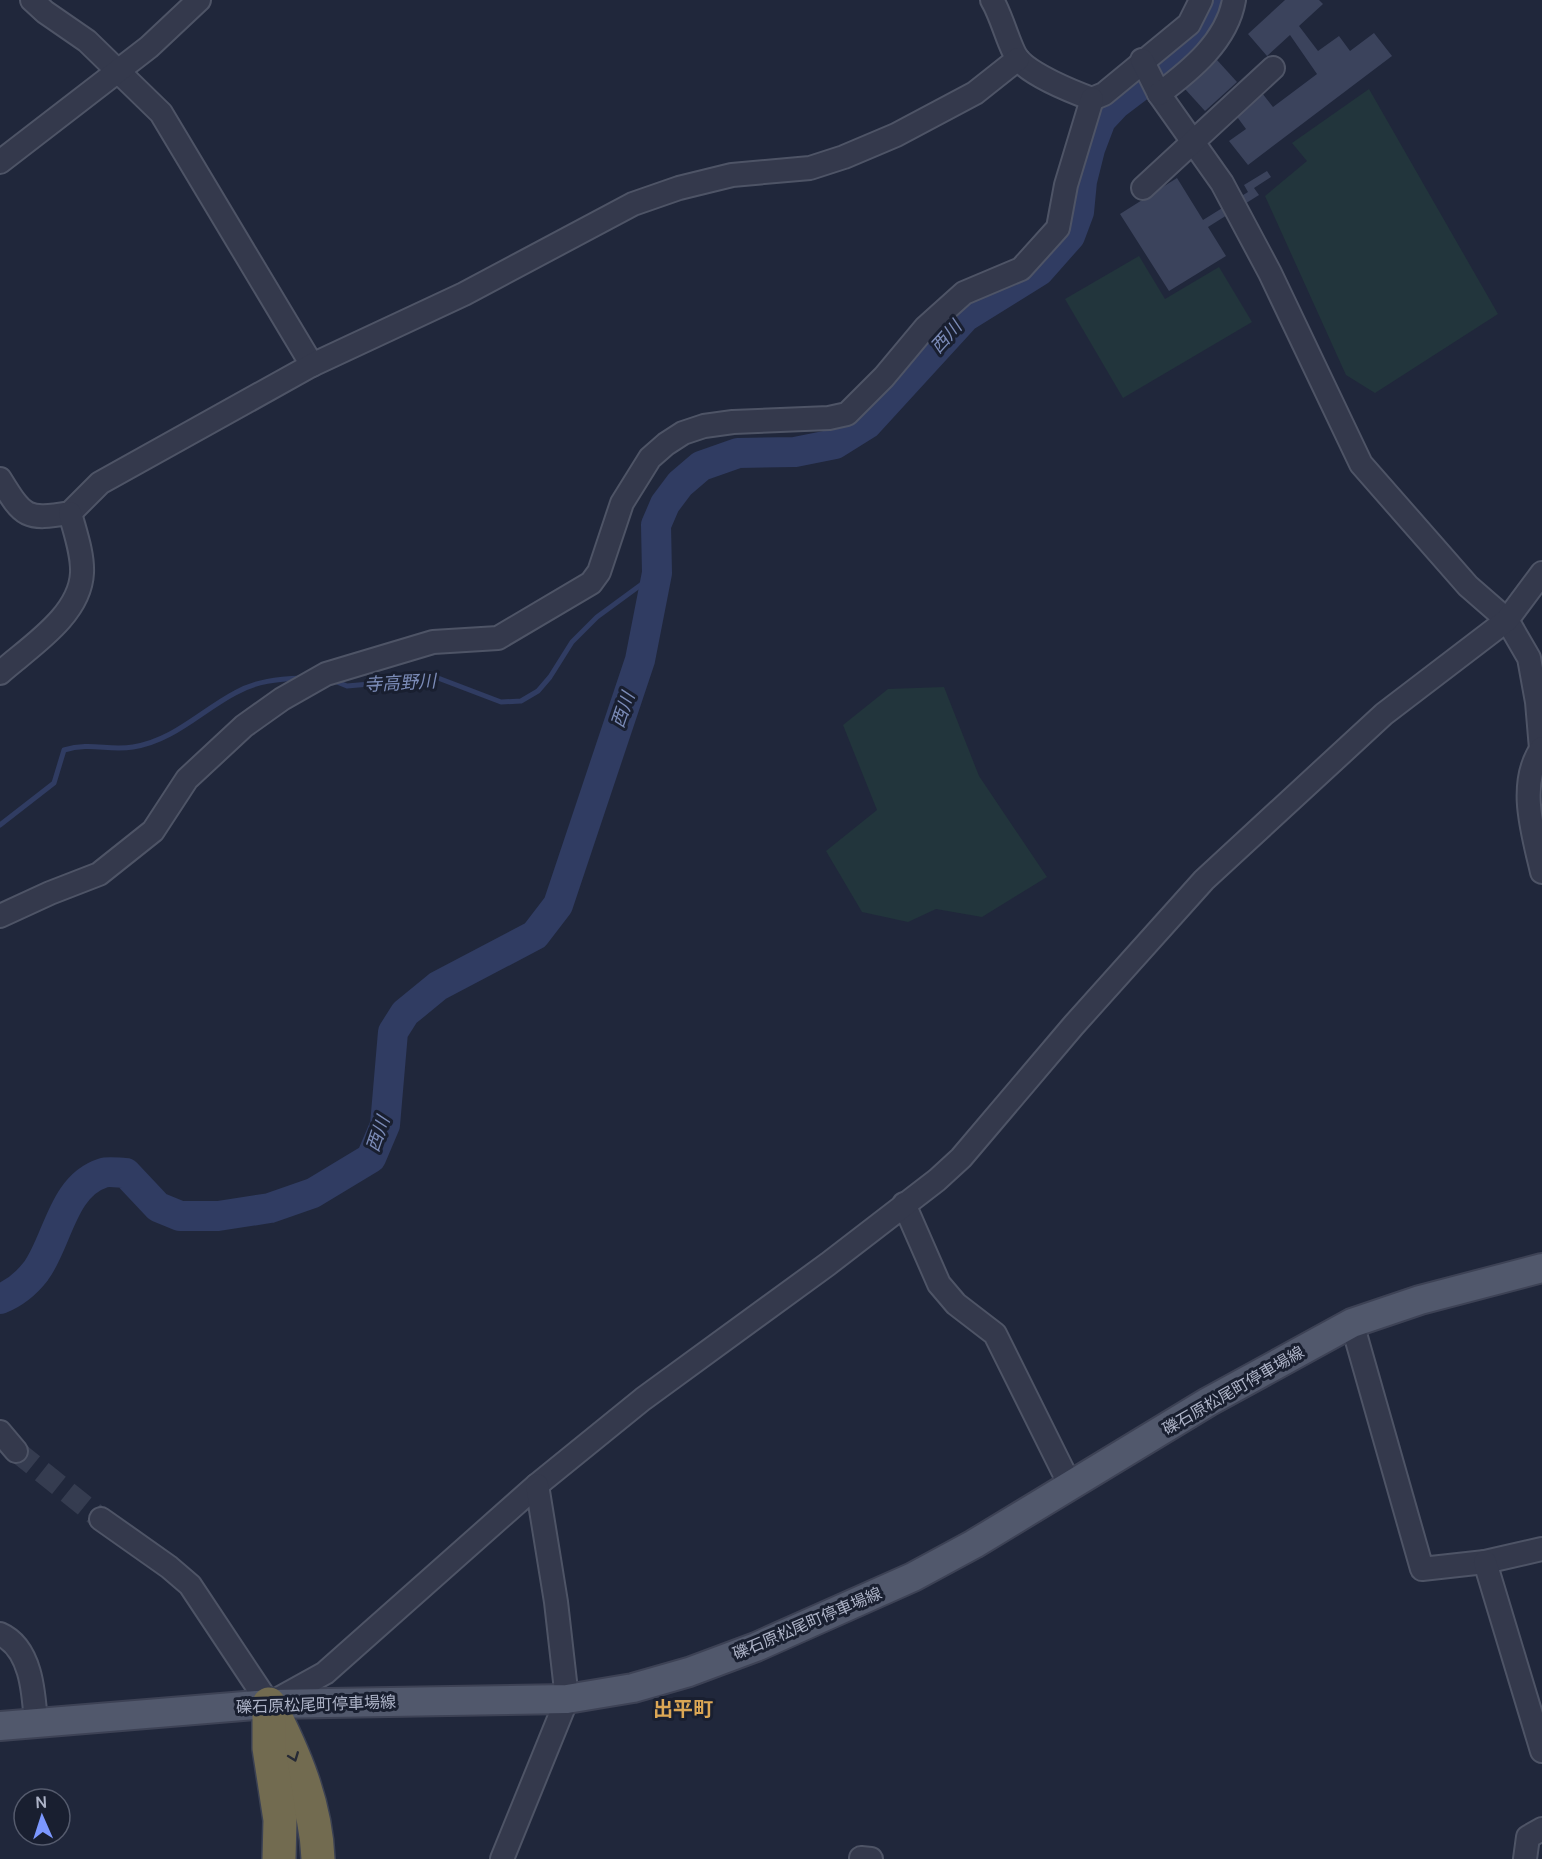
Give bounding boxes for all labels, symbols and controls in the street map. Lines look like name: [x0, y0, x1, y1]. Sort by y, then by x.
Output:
water label: 西川: [924, 313, 968, 358]
water label: 寺高野川: [363, 668, 439, 696]
water label: 西川: [605, 687, 640, 731]
water label: 西川: [360, 1111, 395, 1155]
street label: 礫石原松尾町停車場線: [1158, 1340, 1308, 1440]
street label: 礫石原松尾町停車場線: [729, 1582, 885, 1664]
street label: 礫石原松尾町停車場線: [236, 1690, 396, 1718]
district label: 出平町: [653, 1695, 713, 1722]
one-way arrow: [287, 1751, 300, 1761]
north arrow: [12, 1787, 72, 1847]
text: N: [35, 1791, 48, 1813]

